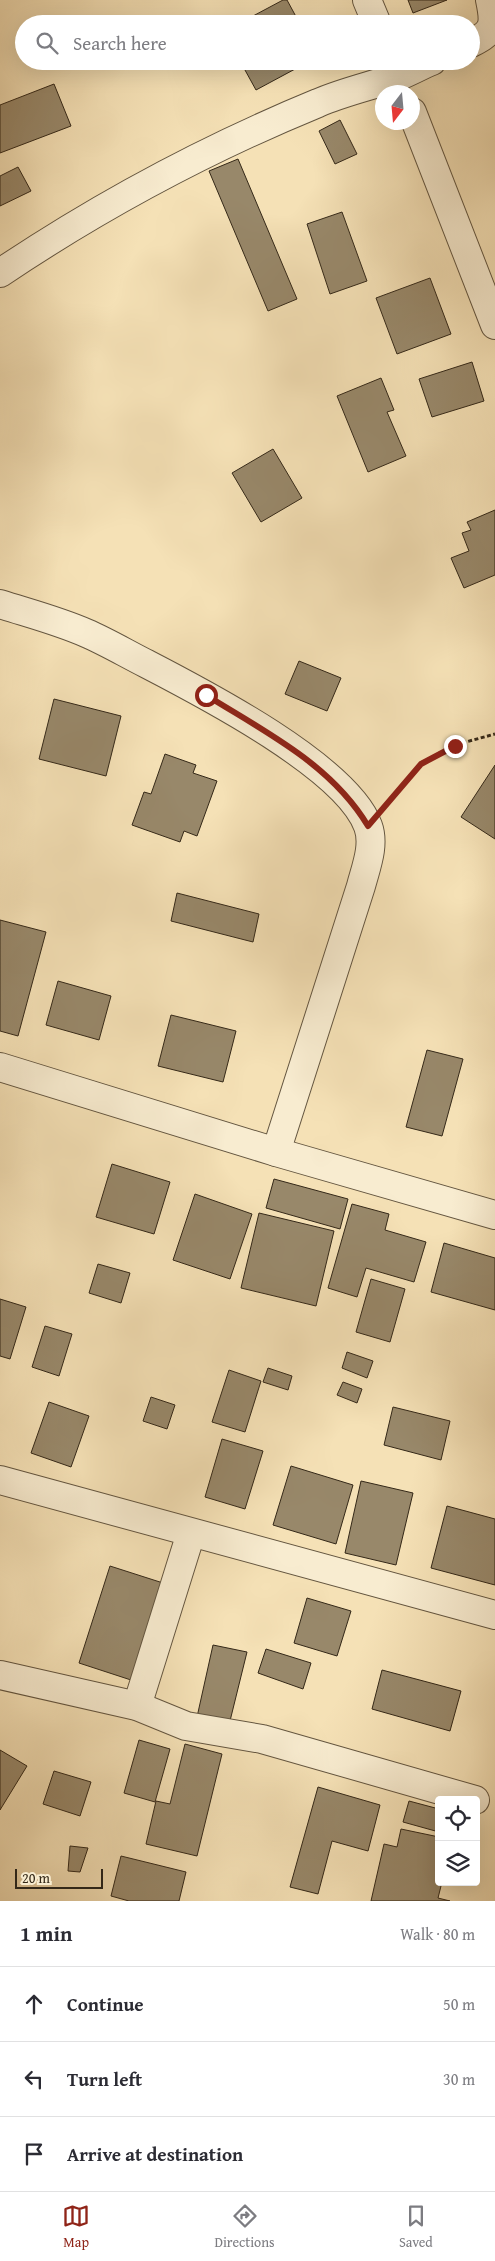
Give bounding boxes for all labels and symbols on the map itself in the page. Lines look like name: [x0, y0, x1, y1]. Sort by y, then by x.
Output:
north arrow: [375, 85, 420, 130]
route start: [195, 684, 218, 707]
route end: [444, 735, 467, 758]
scale bar: [15, 1866, 102, 1889]

